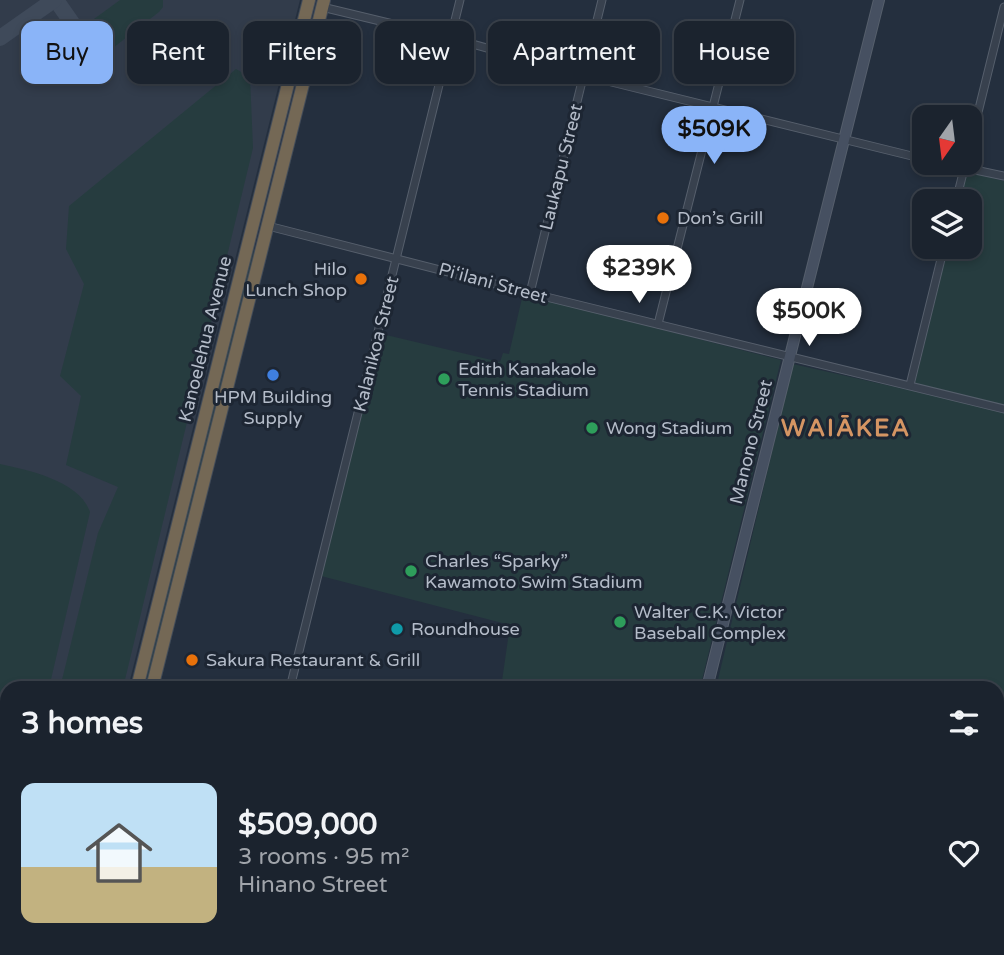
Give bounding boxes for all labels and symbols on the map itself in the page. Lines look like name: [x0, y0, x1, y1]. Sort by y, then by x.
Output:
street label: Laukapu Street: [535, 101, 587, 233]
north arrow: [912, 105, 982, 175]
pin: $509K: [665, 106, 763, 166]
place label: Don’s Grill: [677, 207, 763, 229]
marker: Don’s Grill: [655, 210, 671, 226]
pin: $239K: [590, 246, 688, 305]
street label: Kanoelehua Avenue: [174, 254, 236, 424]
place label: Hilo Lunch Shop: [245, 258, 347, 301]
street label: Pi‘ilani Street: [436, 258, 550, 308]
marker: Hilo Lunch Shop: [353, 271, 369, 287]
street label: Kalanikoa Street: [349, 274, 404, 414]
pin: $500K: [760, 288, 858, 348]
place label: Edith Kanakaole Tennis Stadium: [458, 358, 596, 401]
marker: HPM Building Supply: [265, 367, 281, 383]
marker: Edith Kanakaole Tennis Stadium: [436, 371, 452, 387]
street label: Manono Street: [725, 377, 777, 506]
place label: HPM Building Supply: [214, 386, 332, 429]
district label: WAIĀKEA: [781, 414, 911, 443]
place label: Wong Stadium: [606, 417, 732, 439]
marker: Wong Stadium: [584, 420, 600, 436]
place label: Charles “Sparky” Kawamoto Swim Stadium: [425, 550, 643, 593]
marker: Charles “Sparky” Kawamoto Swim Stadium: [403, 563, 419, 579]
place label: Walter C.K. Victor Baseball Complex: [634, 601, 786, 644]
marker: Walter C.K. Victor Baseball Complex: [612, 614, 628, 630]
place label: Roundhouse: [411, 618, 520, 640]
marker: Roundhouse: [389, 621, 405, 637]
place label: Sakura Restaurant & Grill: [206, 649, 420, 671]
marker: Sakura Restaurant & Grill: [184, 652, 200, 668]

